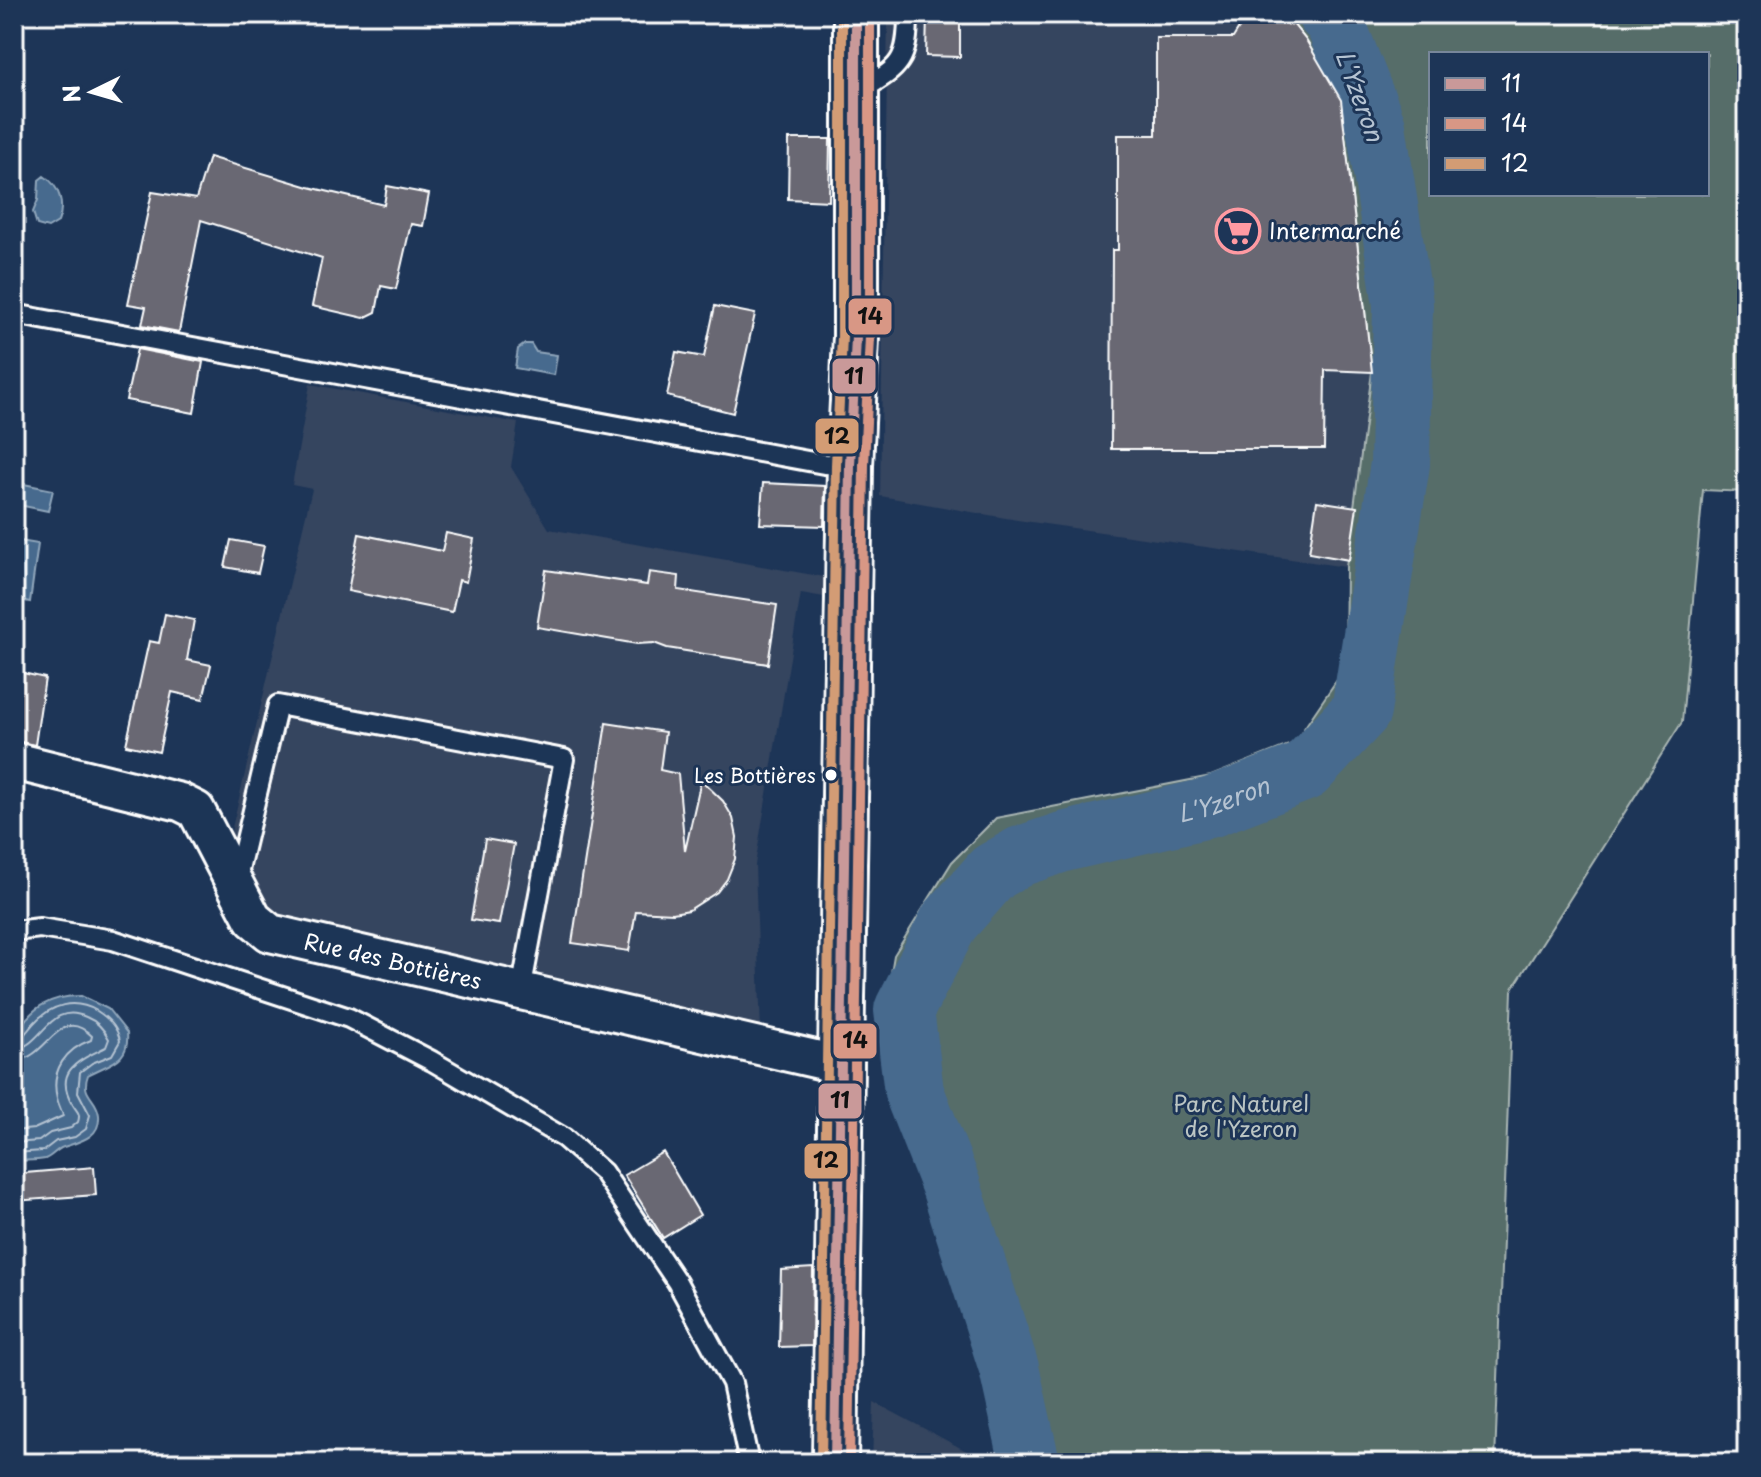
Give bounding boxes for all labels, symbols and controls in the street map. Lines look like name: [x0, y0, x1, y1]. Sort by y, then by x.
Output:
water label: L'Yzeron: [1328, 45, 1395, 148]
north arrow: [52, 52, 132, 132]
legend: [1429, 52, 1709, 196]
text: 11: [1501, 64, 1521, 100]
text: N: [53, 84, 88, 104]
text: 14: [1501, 104, 1528, 140]
text: 12: [1501, 144, 1529, 180]
supermarket icon: Intermarché: [1214, 207, 1262, 255]
place label: Intermarché: [1269, 213, 1401, 246]
line badge: 14: [847, 297, 893, 336]
text: 14: [857, 298, 883, 331]
line badge: 11: [831, 357, 877, 395]
text: 11: [844, 358, 864, 391]
line badge: 12: [814, 417, 860, 455]
text: 12: [824, 418, 850, 451]
place label: Les Bottières: [694, 760, 816, 790]
water label: L'Yzeron: [1174, 766, 1276, 830]
marker: Les Bottières: [823, 767, 839, 783]
street label: Rue des Bottières: [301, 923, 485, 996]
line badge: 14: [832, 1022, 878, 1060]
text: 14: [842, 1022, 868, 1055]
line badge: 11: [817, 1082, 863, 1120]
text: 11: [830, 1082, 850, 1115]
park label: Parc Naturel de l'Yzeron: [1173, 1086, 1309, 1144]
line badge: 12: [803, 1142, 849, 1180]
text: 12: [813, 1142, 839, 1175]

